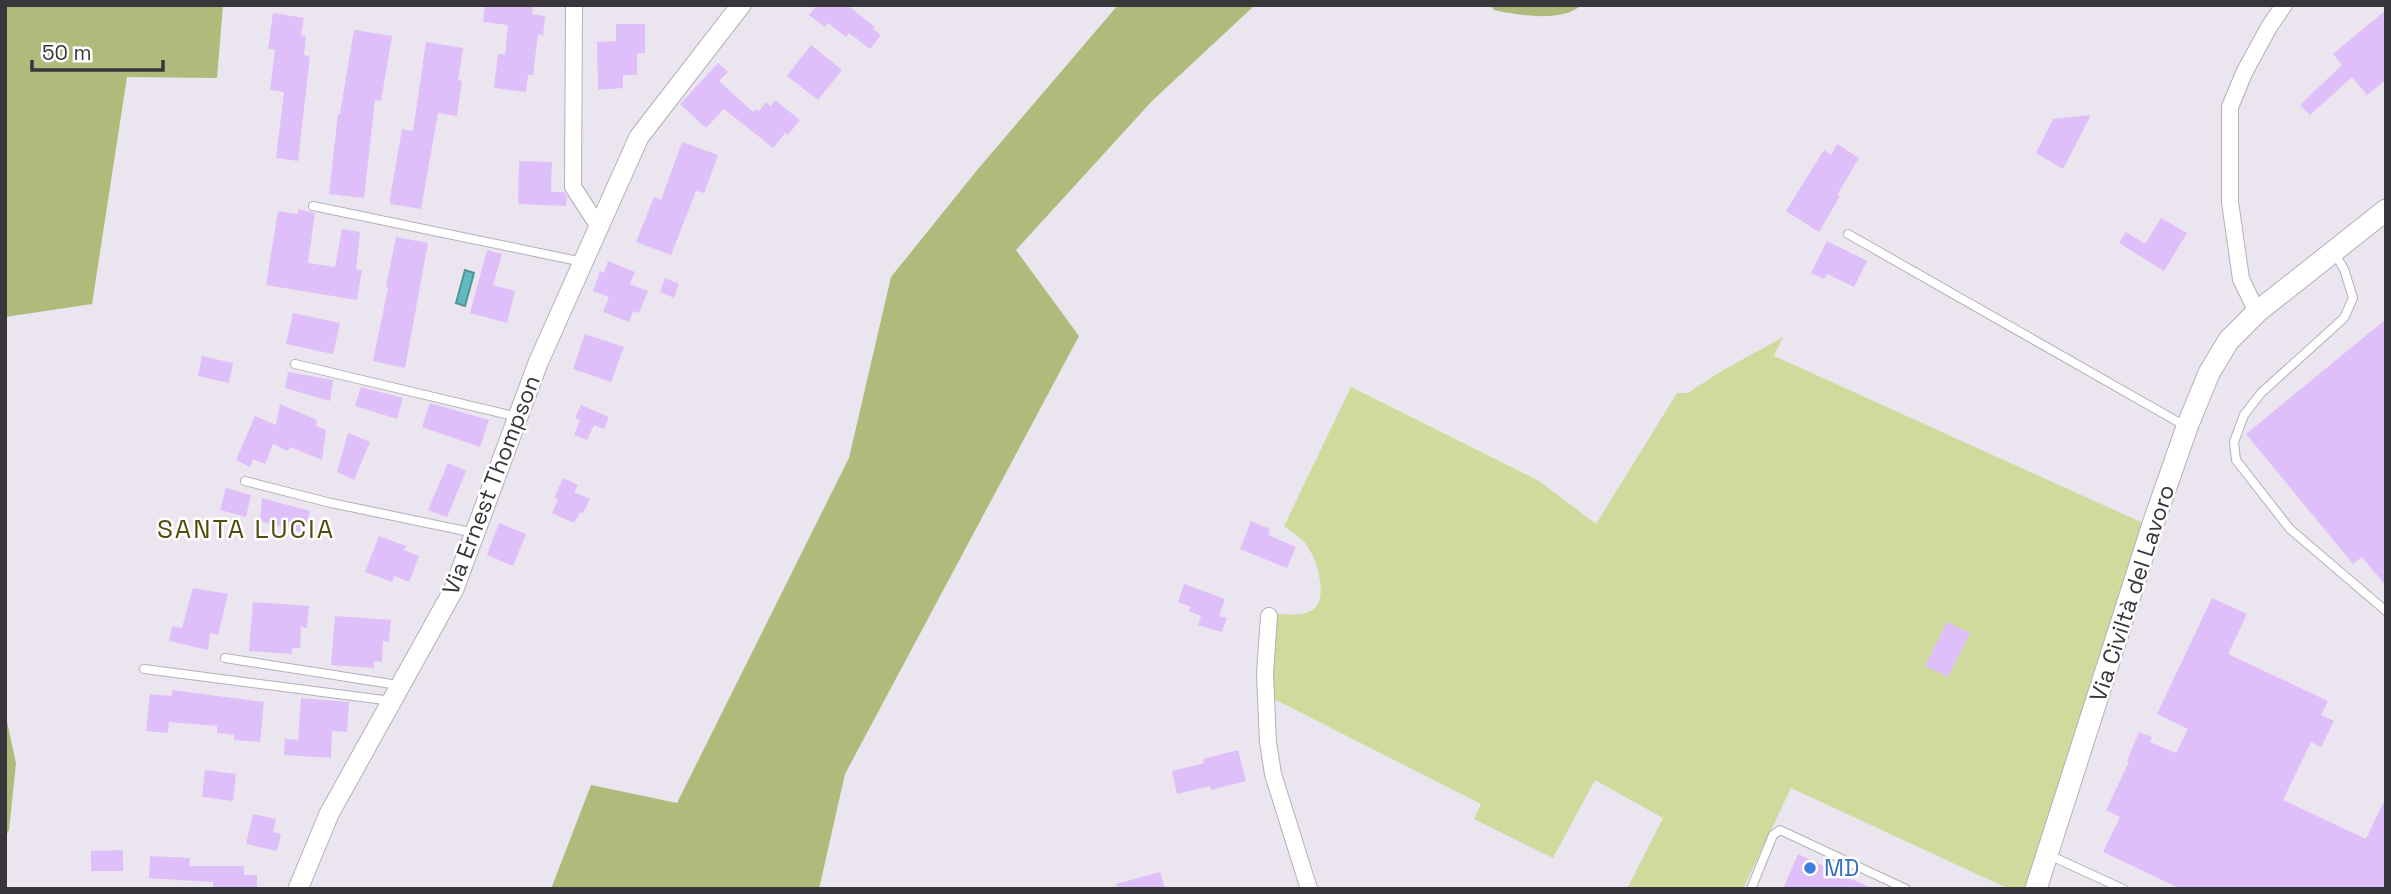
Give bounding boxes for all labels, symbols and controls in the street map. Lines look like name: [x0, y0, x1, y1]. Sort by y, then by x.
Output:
scale bar: [32, 28, 163, 72]
text: 50 m: [42, 39, 92, 66]
street label: Via Ernest Thompson: [435, 371, 547, 599]
street label: Via Civiltà del Lavoro: [2083, 481, 2181, 705]
district label: SANTA LUCIA: [157, 512, 335, 546]
place label: MD: [1824, 853, 1859, 883]
marker: MD: [1802, 860, 1818, 876]

